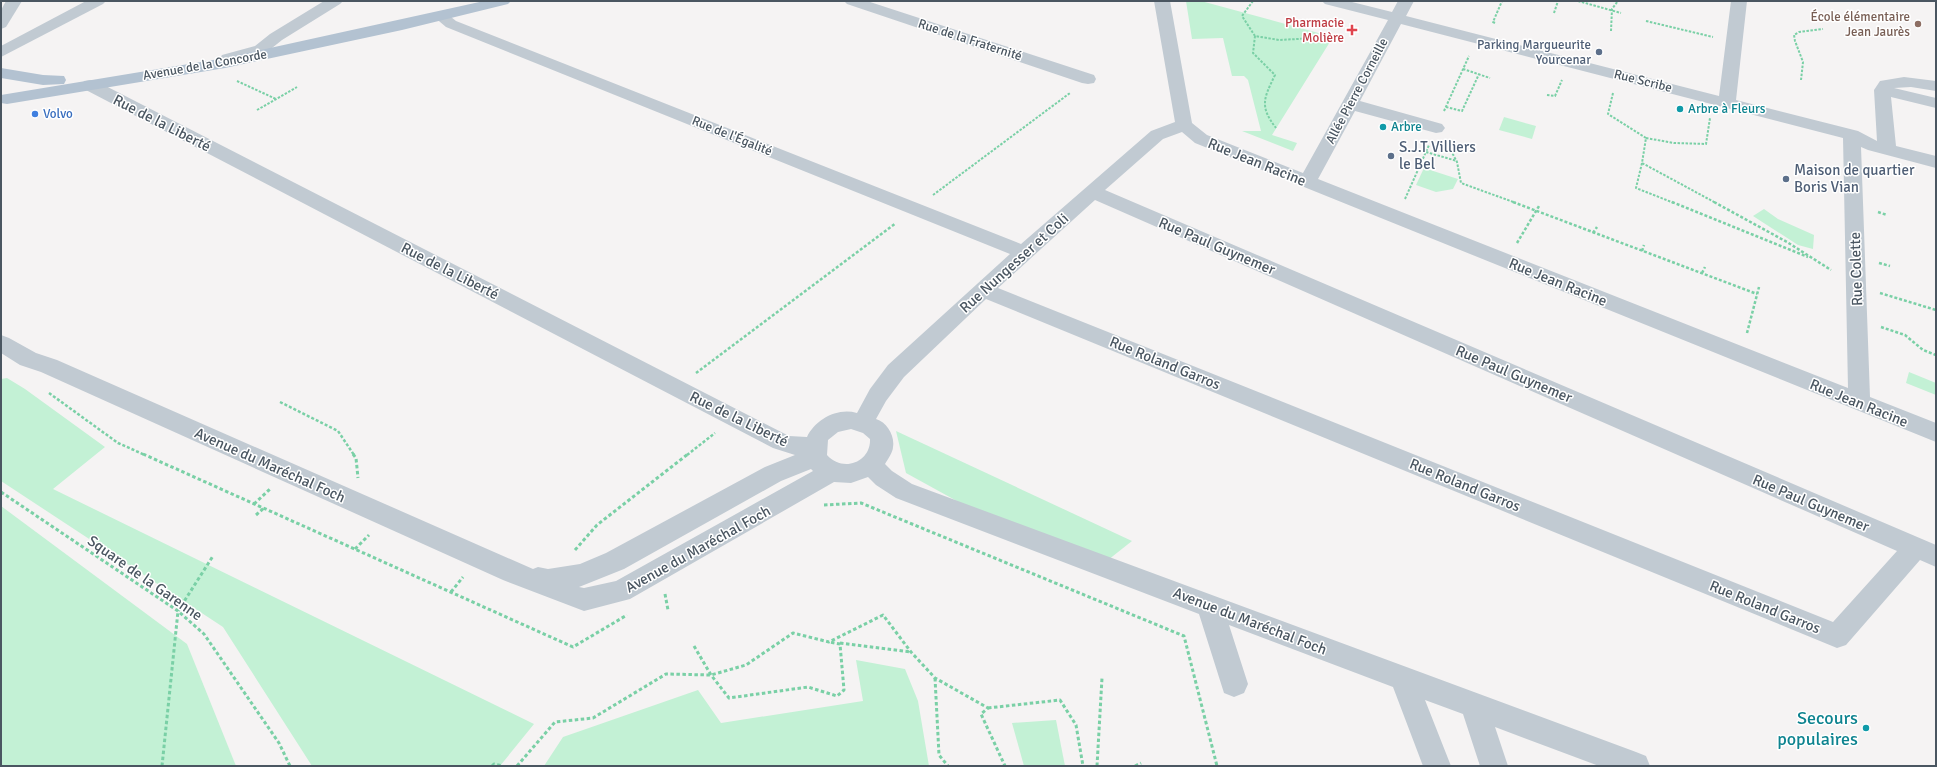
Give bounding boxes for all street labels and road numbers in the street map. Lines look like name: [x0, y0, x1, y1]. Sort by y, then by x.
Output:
street label: Rue de la Fraternité: [916, 16, 1024, 64]
street label: Allée Pierre Corneille: [1322, 35, 1392, 147]
street label: Avenue de la Concorde: [142, 46, 268, 84]
street label: Rue Scribe: [1612, 66, 1674, 96]
street label: Rue de la Liberté: [110, 91, 214, 155]
street label: Rue de l'Égalité: [690, 112, 775, 159]
street label: Rue Jean Racine: [1205, 134, 1309, 190]
street label: Rue Nungesser et Coli: [956, 209, 1072, 317]
street label: Rue Paul Guynemer: [1156, 213, 1278, 279]
street label: Rue Colette: [1846, 232, 1866, 306]
street label: Rue de la Liberté: [398, 239, 502, 303]
street label: Rue Jean Racine: [1506, 254, 1610, 310]
street label: Rue Roland Garros: [1107, 333, 1224, 394]
street label: Rue Paul Guynemer: [1453, 341, 1575, 407]
street label: Rue Jean Racine: [1807, 375, 1911, 431]
street label: Rue de la Liberté: [687, 387, 791, 451]
street label: Avenue du Maréchal Foch: [192, 424, 348, 506]
street label: Rue Roland Garros: [1407, 455, 1524, 516]
street label: Rue Paul Guynemer: [1750, 470, 1872, 536]
street label: Avenue du Maréchal Foch: [622, 502, 774, 596]
street label: Square de la Garenne: [84, 532, 206, 624]
street label: Rue Roland Garros: [1707, 577, 1824, 638]
street label: Avenue du Maréchal Foch: [1171, 583, 1329, 659]

